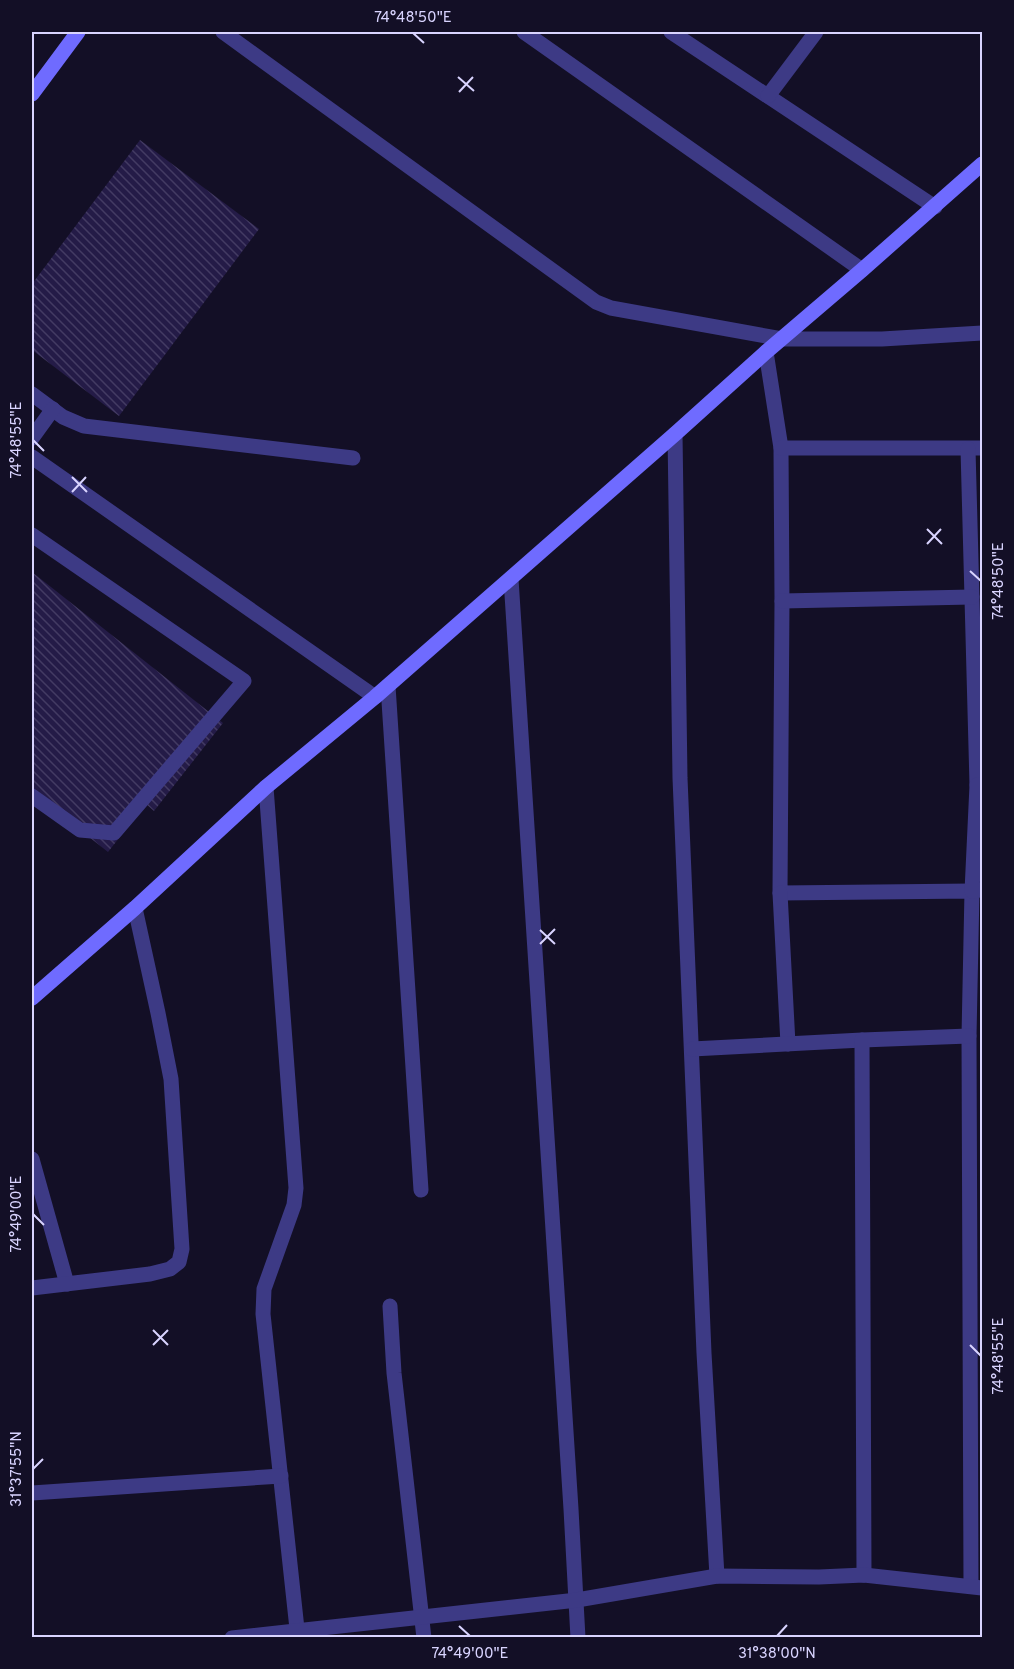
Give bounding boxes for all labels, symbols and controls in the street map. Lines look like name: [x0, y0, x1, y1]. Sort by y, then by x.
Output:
text: 74°48'50"E: [374, 9, 452, 28]
text: 74°48'55"E: [8, 401, 27, 479]
text: 74°48'50"E: [990, 542, 1009, 620]
text: 74°49'00"E: [8, 1175, 27, 1253]
text: 74°48'55"E: [990, 1317, 1009, 1395]
text: 31°37'55"N: [8, 1431, 27, 1507]
text: 74°49'00"E: [431, 1645, 509, 1664]
text: 31°38'00"N: [738, 1645, 816, 1664]

